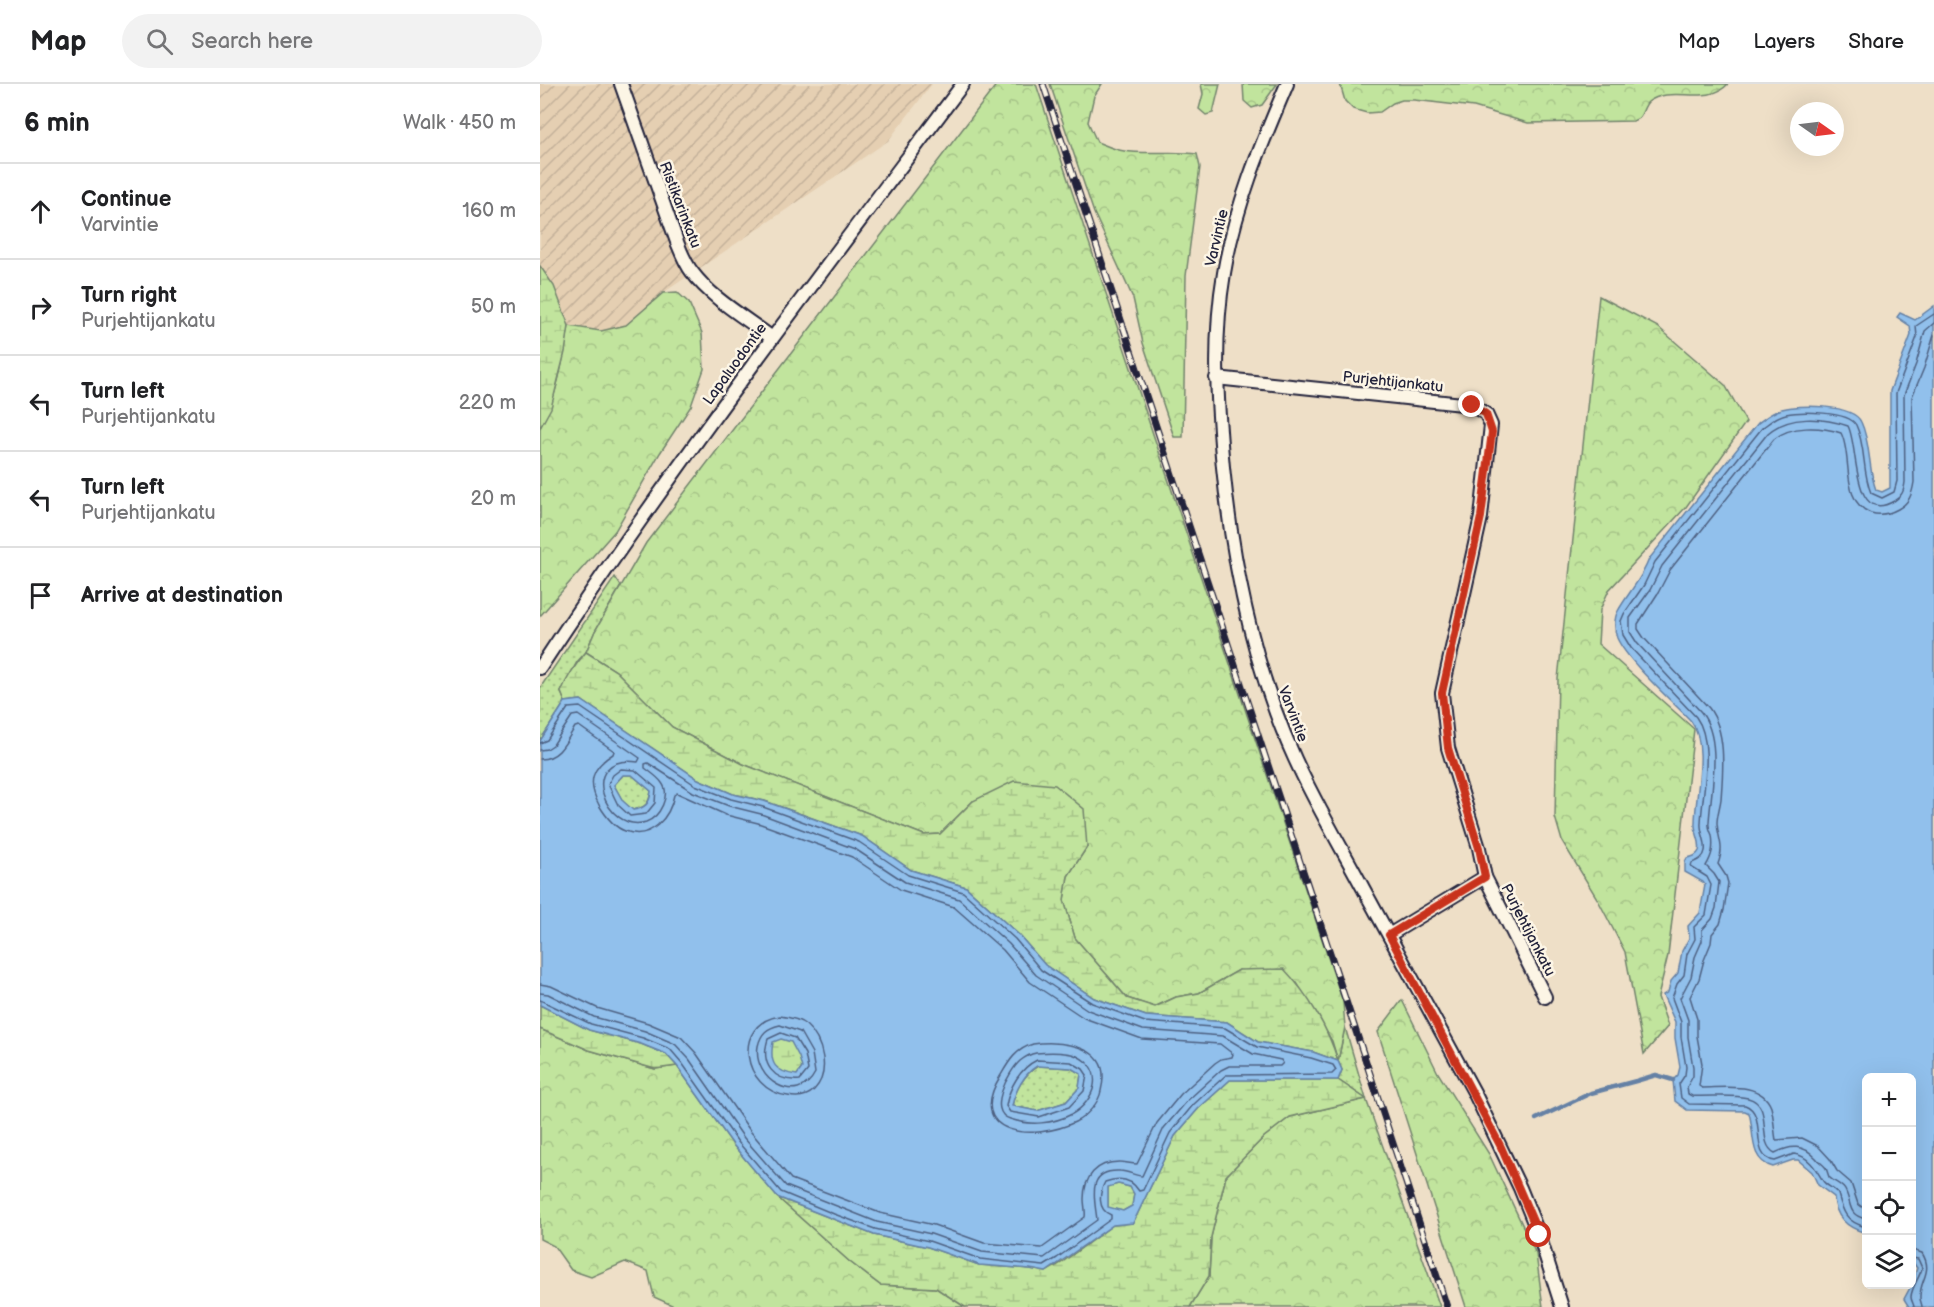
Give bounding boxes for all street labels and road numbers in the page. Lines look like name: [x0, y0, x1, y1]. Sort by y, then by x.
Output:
street label: Ristikarinkatu: [655, 159, 705, 251]
street label: Varvintie: [1201, 207, 1233, 268]
street label: Lapaluodontie: [699, 319, 771, 409]
street label: Purjehtijankatu: [1342, 367, 1444, 397]
street label: Varvintie: [1274, 683, 1312, 745]
street label: Purjehtijankatu: [1497, 881, 1559, 979]

